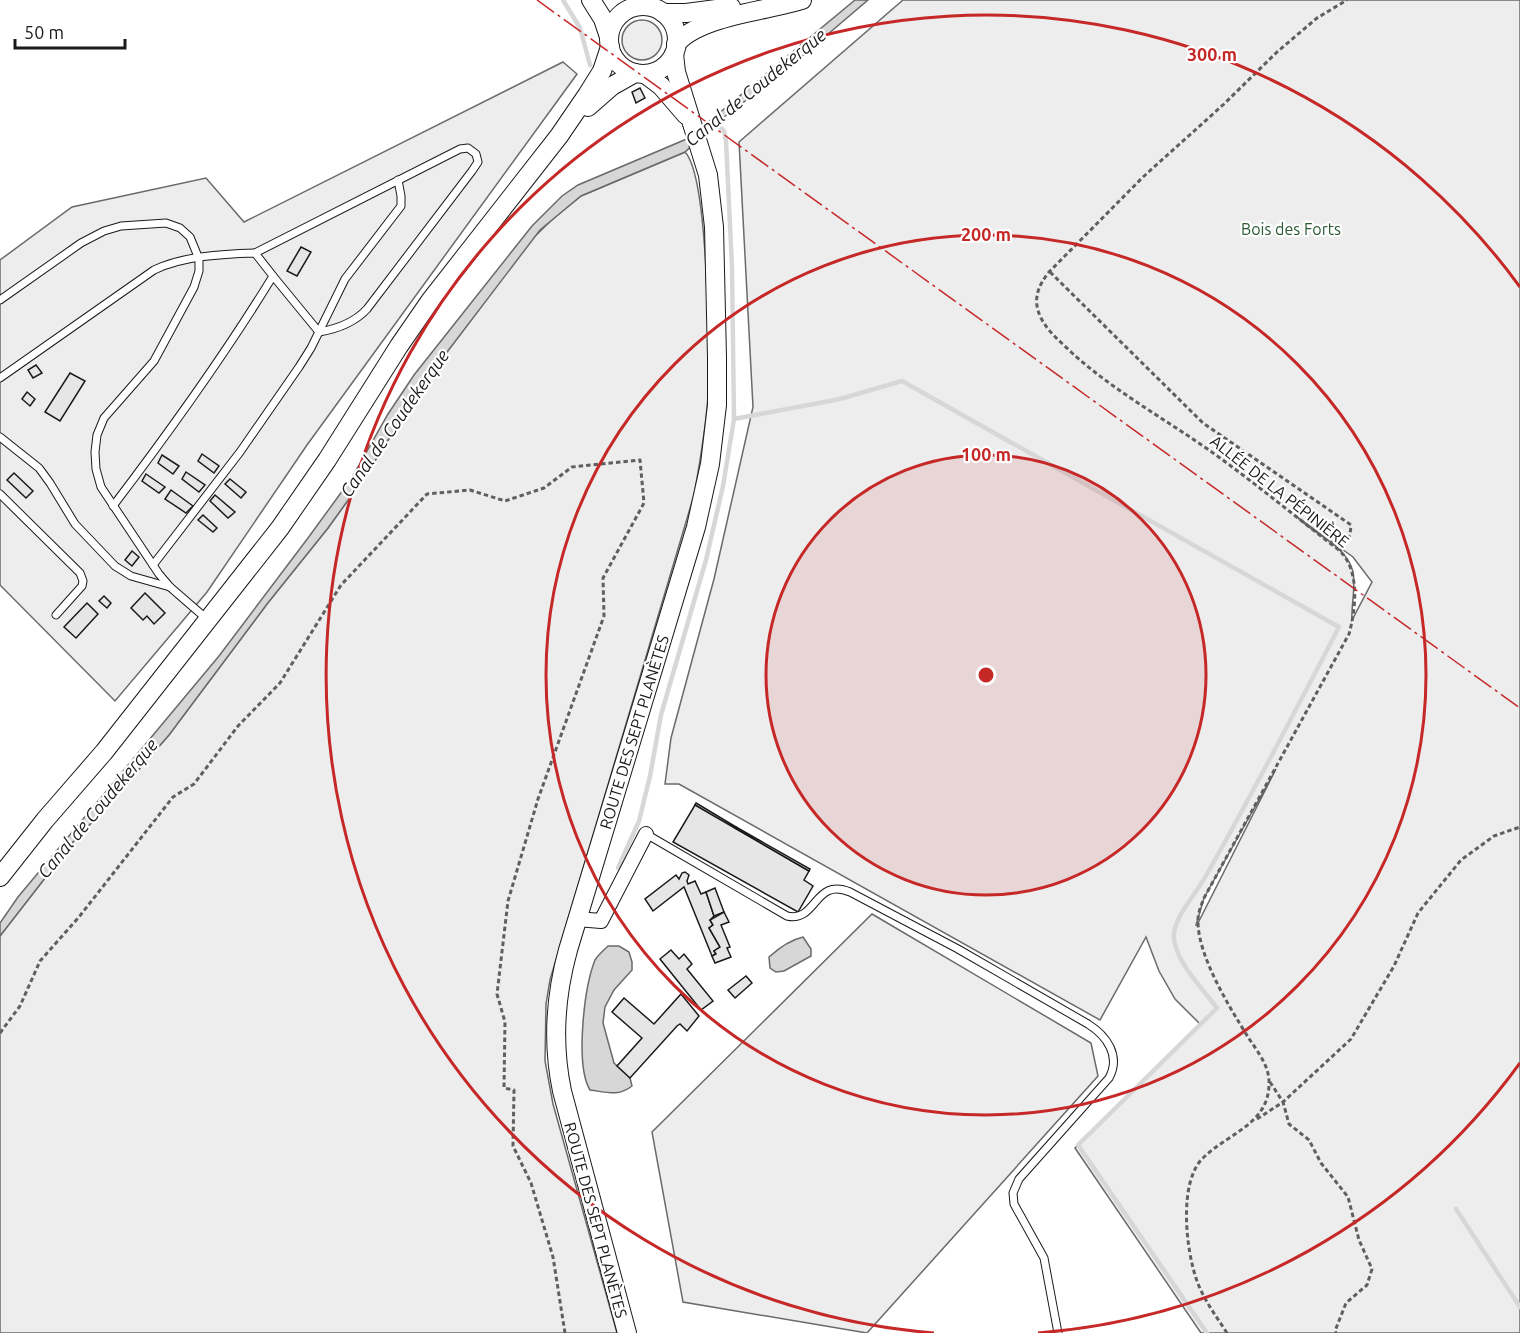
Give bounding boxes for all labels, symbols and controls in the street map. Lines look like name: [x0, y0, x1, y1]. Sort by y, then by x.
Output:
scale bar: [15, 12, 124, 50]
text: 50 m: [24, 22, 64, 42]
water label: Canal de Coudekerque: [681, 24, 829, 150]
text: 300 m: [1187, 44, 1237, 64]
park label: Bois des Forts: [1241, 220, 1341, 238]
text: 200 m: [961, 224, 1011, 244]
water label: Canal de Coudekerque: [336, 345, 452, 501]
street label: ALLÉE DE LA PÉPINIÈRE: [1207, 430, 1354, 551]
text: 100 m: [961, 444, 1011, 464]
street label: ROUTE DES SEPT PLANÈTES: [594, 632, 672, 831]
centre of rings: [976, 665, 996, 685]
water label: Canal de Coudekerque: [33, 734, 161, 882]
street label: ROUTE DES SEPT PLANÈTES: [561, 1120, 633, 1320]

